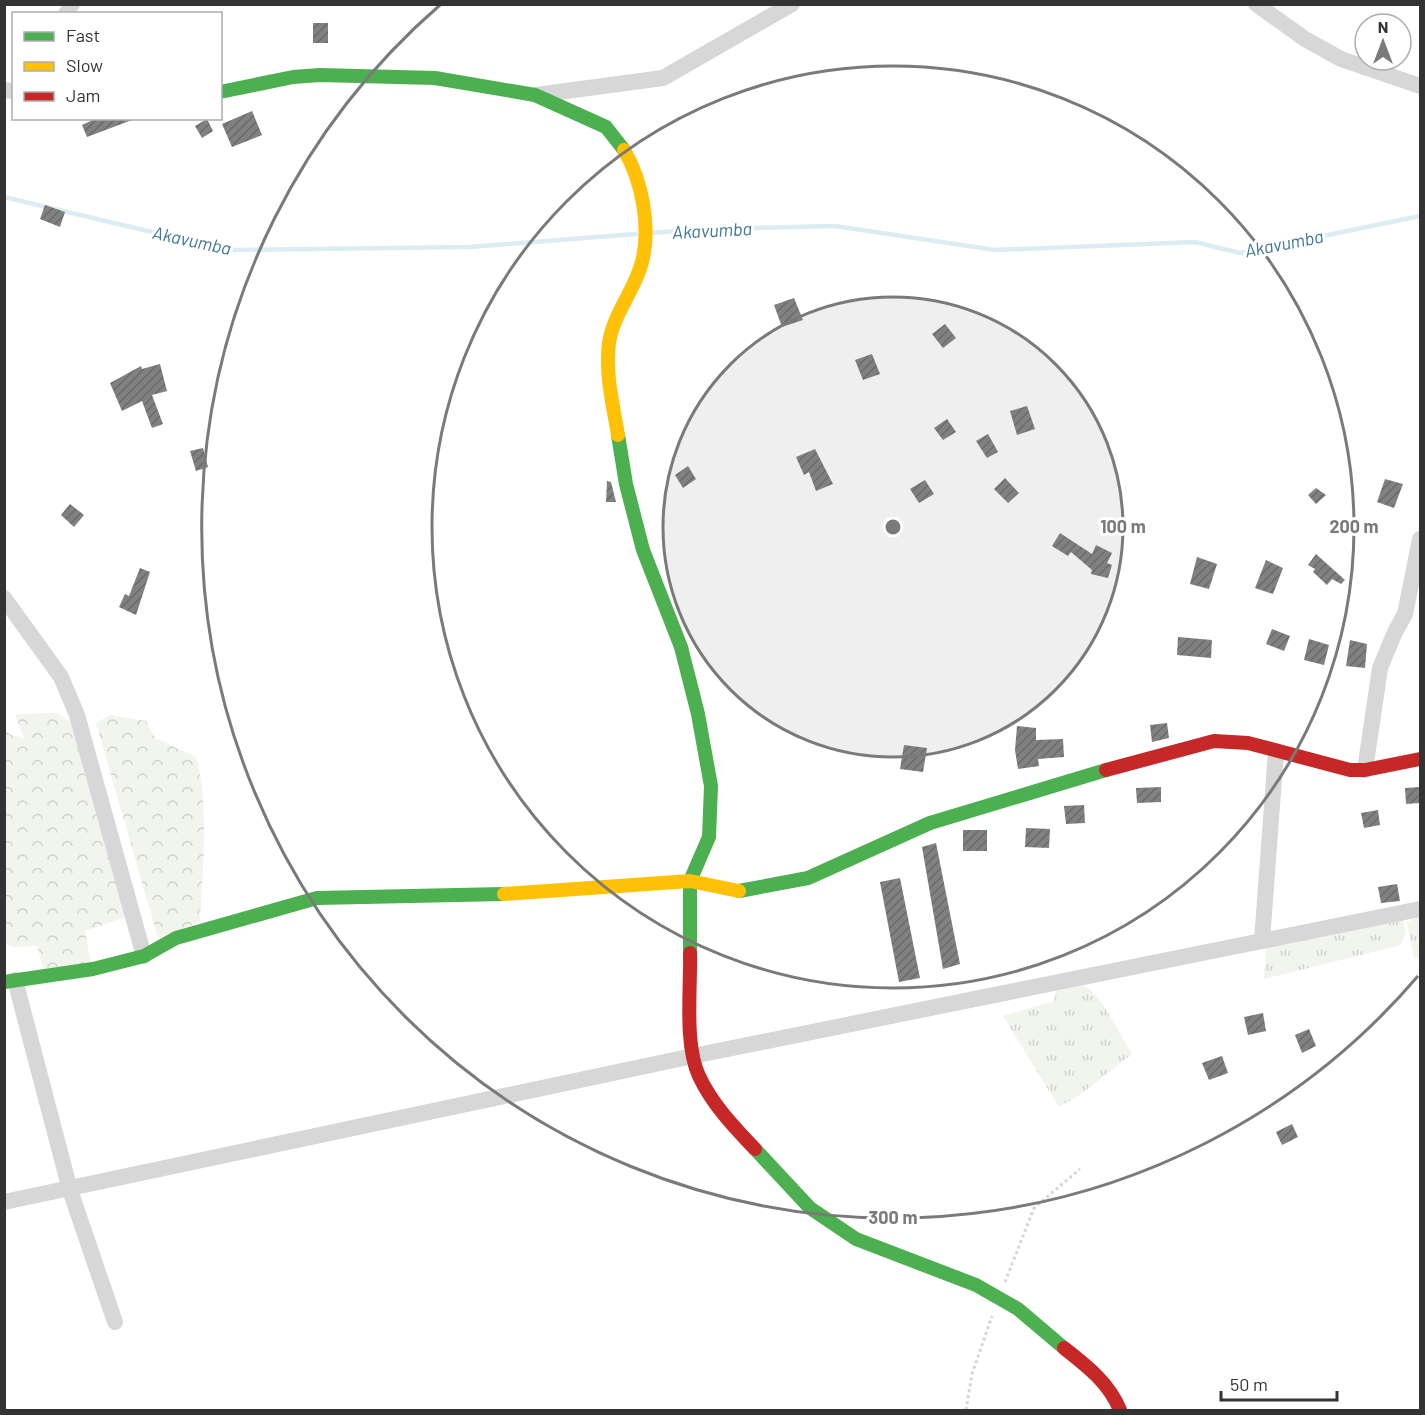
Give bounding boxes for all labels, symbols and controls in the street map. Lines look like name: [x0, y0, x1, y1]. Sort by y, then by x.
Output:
legend: [12, 12, 222, 120]
north arrow: [1353, 12, 1413, 72]
text: N: [1378, 17, 1388, 36]
text: Fast: [66, 24, 100, 46]
text: Slow: [66, 54, 103, 76]
text: Jam: [66, 84, 100, 106]
water label: Akavumba: [672, 217, 752, 243]
water label: Akavumba: [151, 221, 233, 259]
water label: Akavumba: [1243, 225, 1325, 261]
text: 100 m: [1100, 515, 1146, 537]
text: 200 m: [1329, 515, 1379, 537]
centre of rings: [883, 517, 903, 537]
text: 300 m: [869, 1206, 917, 1228]
scale bar: [1221, 1364, 1336, 1402]
text: 50 m: [1230, 1373, 1268, 1395]

